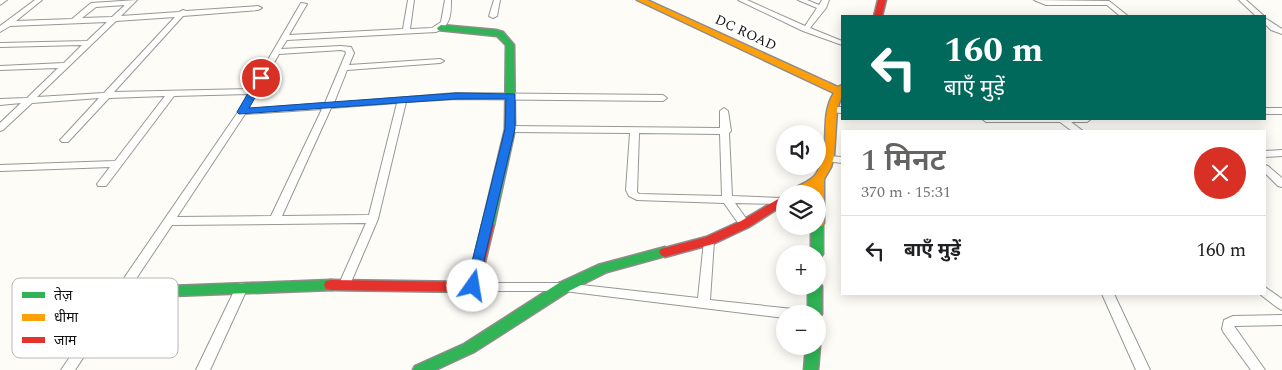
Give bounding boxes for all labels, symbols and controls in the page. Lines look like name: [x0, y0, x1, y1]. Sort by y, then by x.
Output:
street label: DC ROAD: [711, 9, 780, 56]
text: 160 m: [944, 24, 1043, 77]
icon: left: [861, 35, 926, 100]
pin: [240, 57, 282, 99]
icon: arrive: [247, 64, 275, 92]
text: बाएँ मुड़ें: [944, 72, 1005, 105]
map controls: [776, 125, 826, 355]
button: sound: [776, 125, 826, 175]
text: 1 मिनट: [861, 138, 945, 184]
button: close: [1194, 147, 1246, 199]
text: 370 m · 15:31: [861, 180, 951, 204]
button: layers: [776, 185, 826, 235]
text: बाएँ मुड़ें: [904, 236, 961, 265]
text: 160 m: [1196, 236, 1246, 265]
icon: left: [861, 237, 889, 265]
button: +: [776, 245, 826, 295]
position arrow: [446, 259, 498, 311]
legend: [12, 278, 178, 358]
text: तेज़: [54, 285, 73, 306]
button: −: [776, 305, 826, 355]
text: धीमा: [54, 307, 79, 328]
text: जाम: [54, 330, 77, 351]

